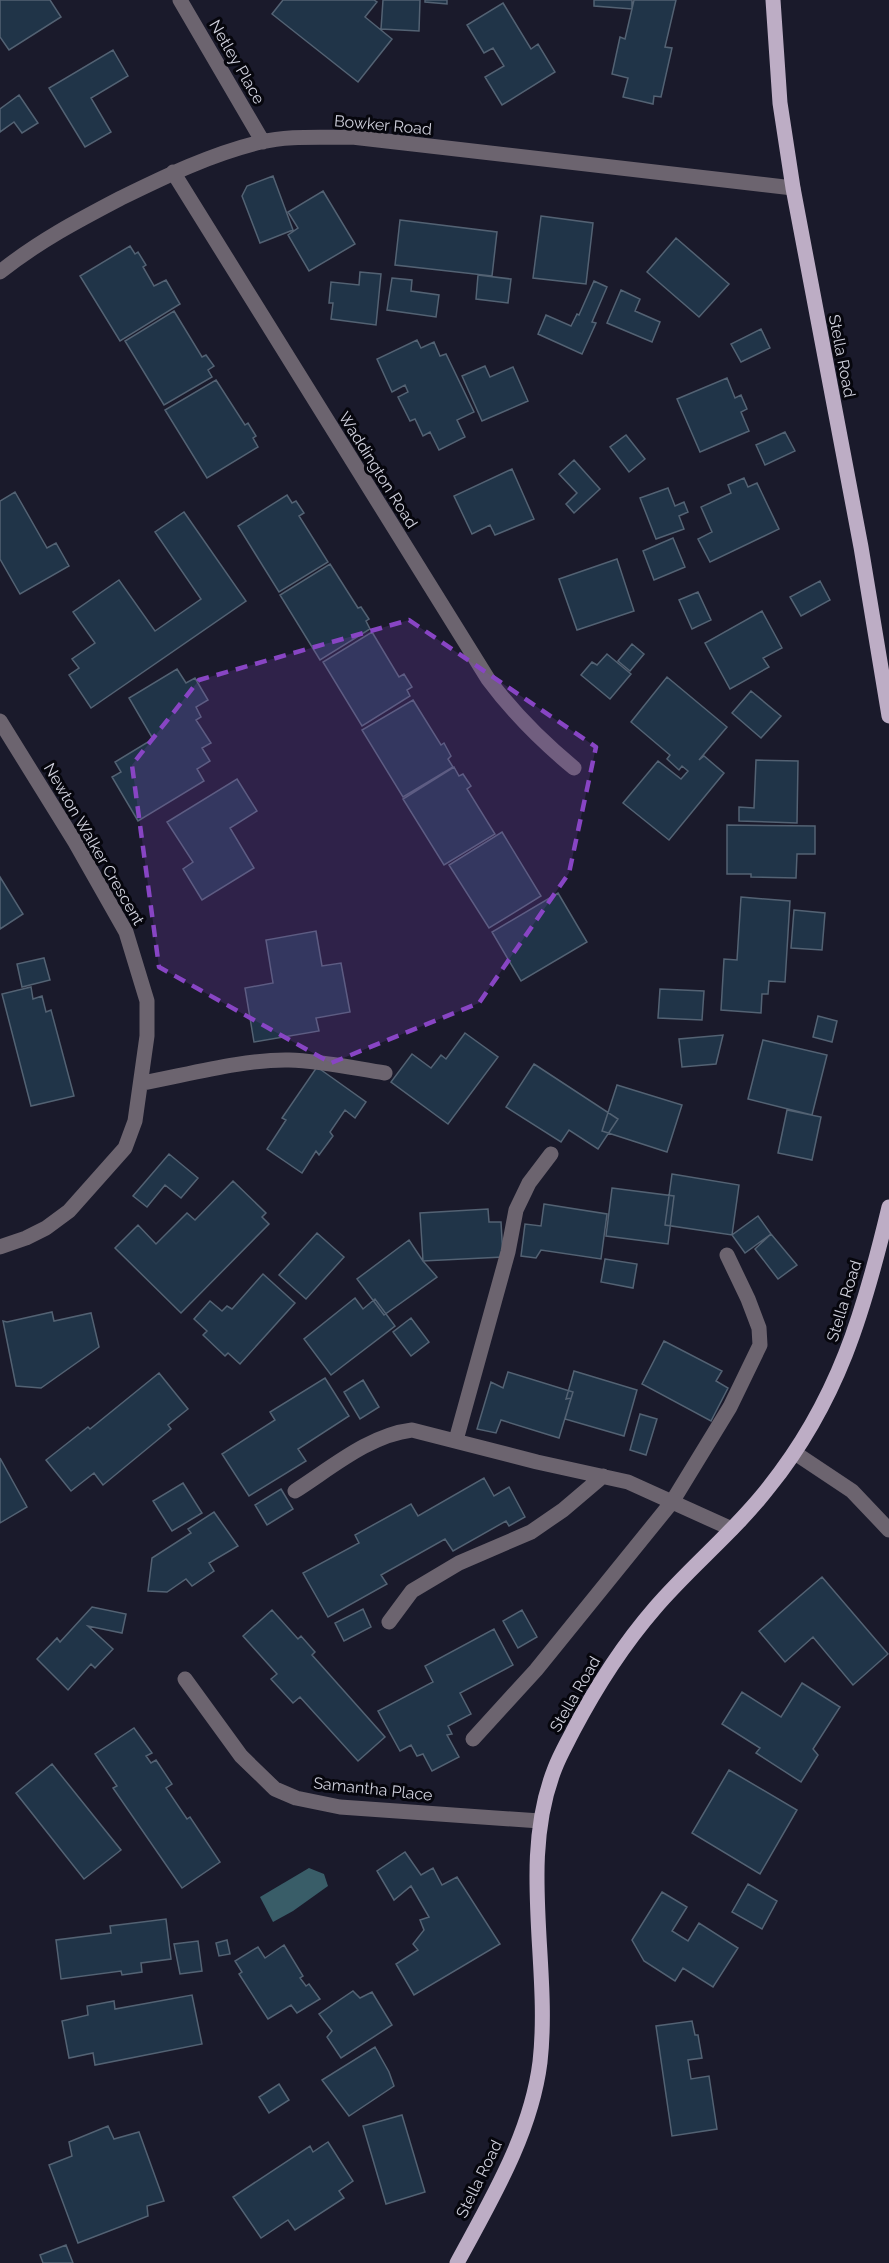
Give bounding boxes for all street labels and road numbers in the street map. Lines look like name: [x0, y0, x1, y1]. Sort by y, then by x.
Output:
street label: Netley Place: [205, 17, 269, 107]
street label: Bowker Road: [333, 111, 433, 139]
street label: Stella Road: [825, 313, 859, 399]
street label: Waddington Road: [335, 408, 422, 532]
street label: Newton Walker Crescent: [40, 760, 149, 929]
street label: Stella Road: [823, 1258, 865, 1344]
street label: Stella Road: [546, 1653, 604, 1735]
street label: Samantha Place: [312, 1773, 434, 1805]
street label: Stella Road: [452, 2137, 506, 2221]

